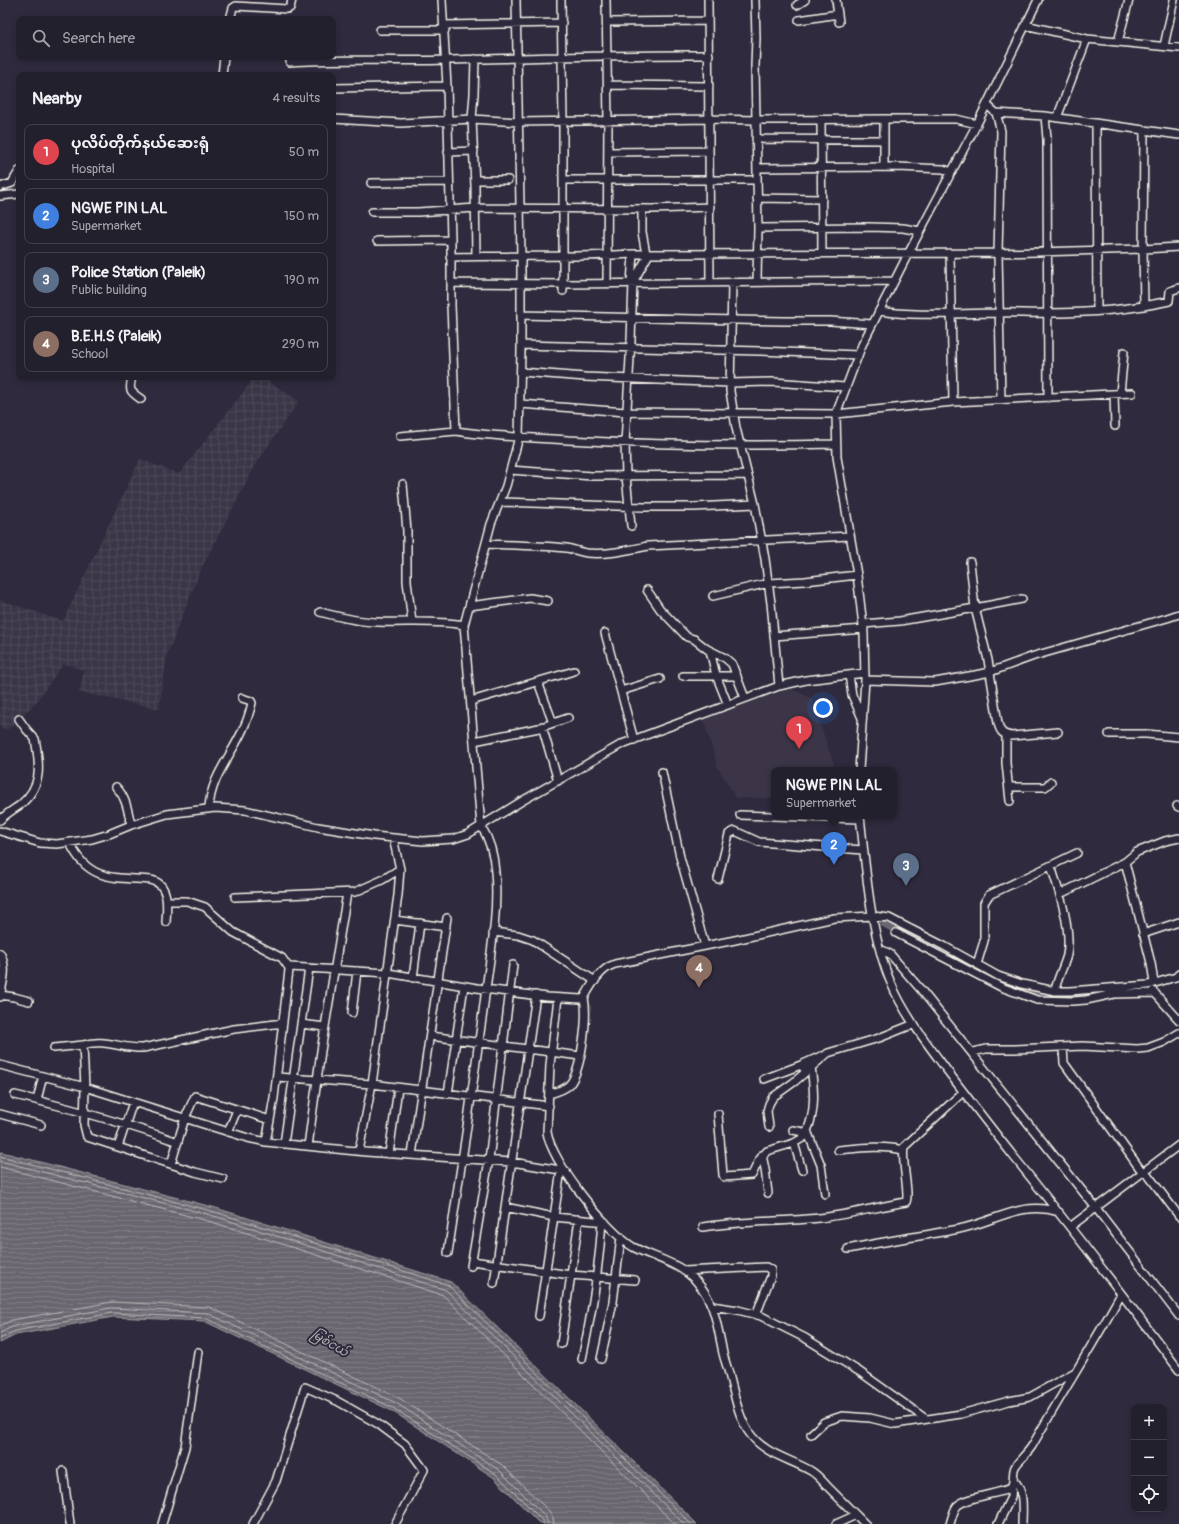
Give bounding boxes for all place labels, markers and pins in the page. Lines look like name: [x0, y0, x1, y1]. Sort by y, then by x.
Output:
pin: 1: [786, 716, 812, 749]
pin: 2: [821, 832, 847, 865]
pin: 3: [893, 853, 919, 886]
pin: 4: [686, 955, 712, 988]

